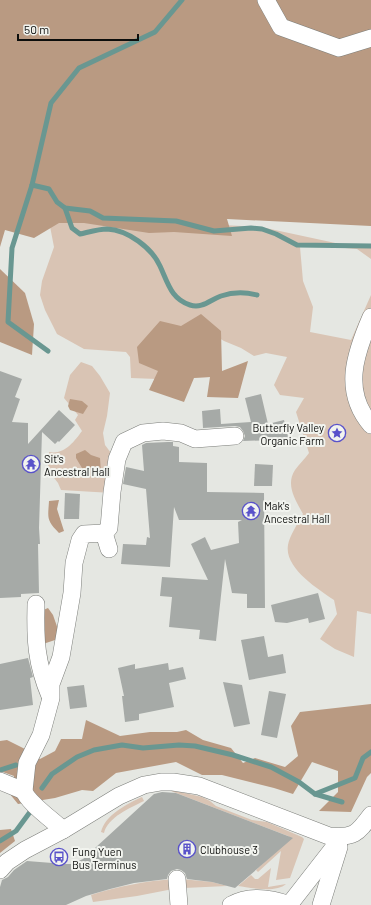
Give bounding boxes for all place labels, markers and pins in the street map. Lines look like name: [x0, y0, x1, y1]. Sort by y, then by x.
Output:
place label: Butterfly Valley Organic Farm: [253, 421, 324, 447]
place icon: Butterfly Valley Organic Farm: [327, 423, 347, 443]
place label: Sit's Ancestral Hall: [44, 452, 109, 478]
temple icon: Sit's Ancestral Hall: [21, 454, 41, 474]
place label: Mak's Ancestral Hall: [264, 499, 329, 525]
temple icon: Mak's Ancestral Hall: [241, 501, 261, 521]
building icon: Clubhouse 3: [177, 839, 197, 859]
place label: Clubhouse 3: [200, 843, 258, 856]
place label: Fung Yuen Bus Terminus: [72, 845, 137, 871]
bus stop icon: Fung Yuen Bus Terminus: [49, 847, 69, 867]

